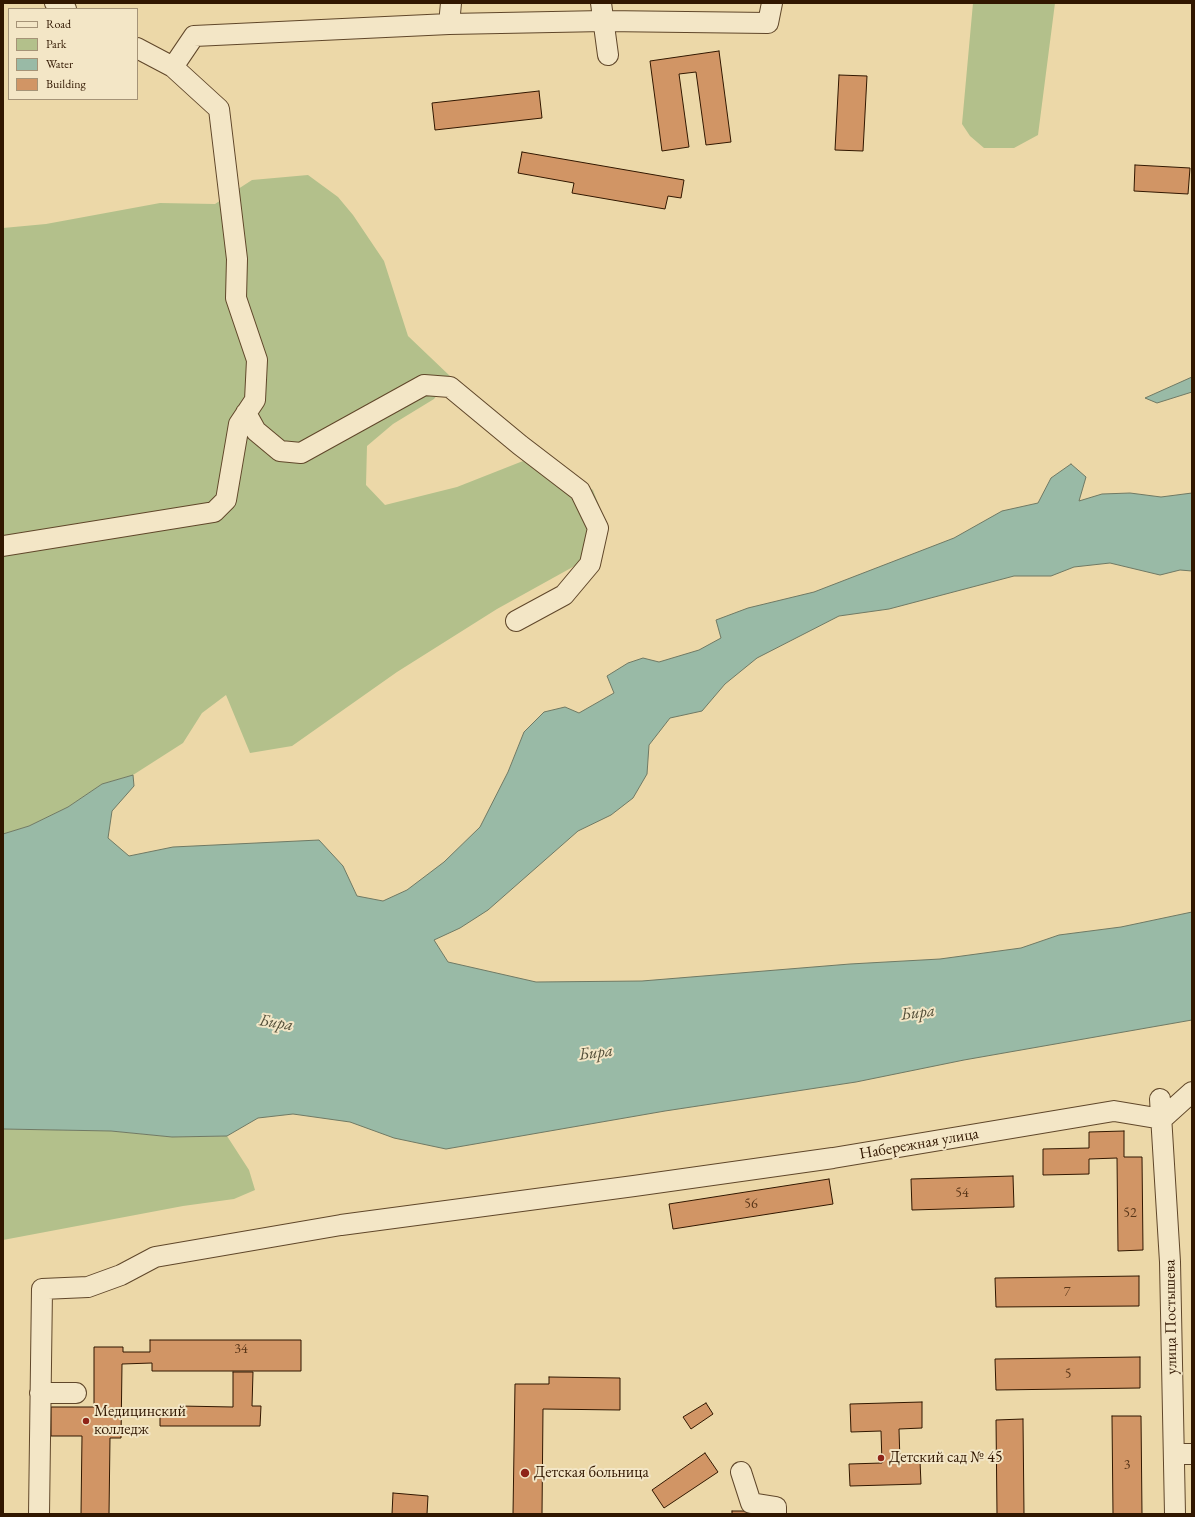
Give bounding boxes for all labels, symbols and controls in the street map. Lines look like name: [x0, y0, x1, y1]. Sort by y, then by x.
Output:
legend: [8, 8, 138, 100]
text: Road: [46, 16, 71, 32]
text: Park: [46, 36, 66, 52]
text: Water: [46, 56, 73, 72]
text: Building: [46, 76, 86, 92]
water label: Бира: [900, 1001, 936, 1025]
water label: Бира: [258, 1010, 294, 1036]
water label: Бира: [578, 1041, 614, 1065]
street label: Набережная улица: [858, 1124, 980, 1164]
house number: 54: [955, 1185, 969, 1201]
house number: 56: [744, 1196, 758, 1212]
house number: 52: [1123, 1205, 1137, 1221]
street label: улица Постышева: [1160, 1259, 1182, 1375]
house number: 7: [1064, 1284, 1070, 1300]
house number: 34: [234, 1341, 248, 1357]
house number: 5: [1065, 1366, 1071, 1382]
place label: Медицинский колледж: [94, 1402, 186, 1440]
marker: Медицинский колледж: [81, 1416, 91, 1426]
place label: Детский сад № 45: [889, 1448, 1003, 1468]
marker: Детский сад № 45: [876, 1453, 886, 1463]
house number: 3: [1124, 1457, 1130, 1473]
place label: Детская больница: [534, 1463, 649, 1483]
marker: Детская больница: [519, 1467, 531, 1479]

